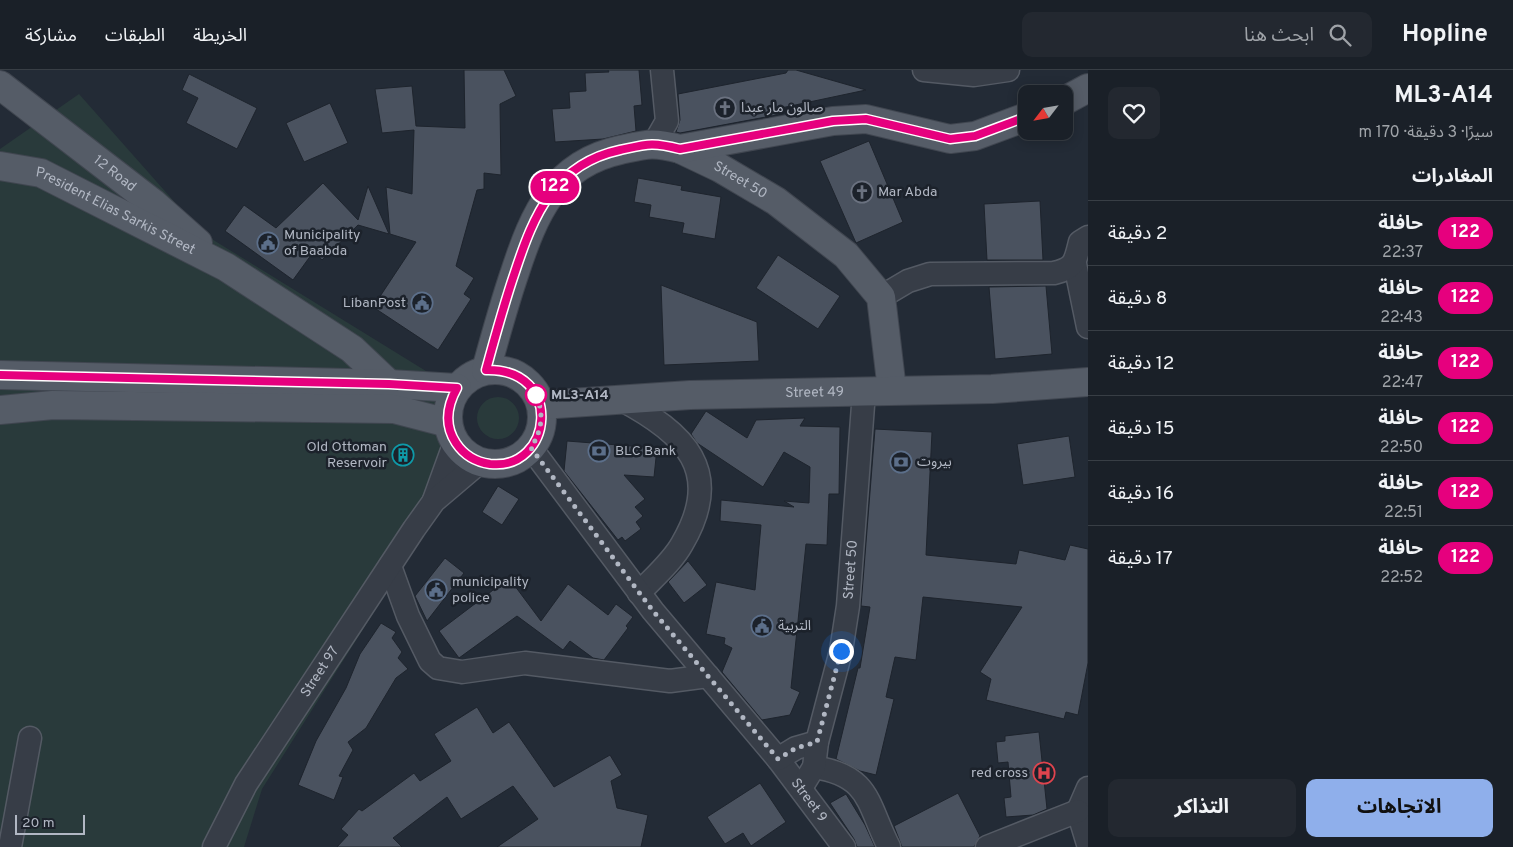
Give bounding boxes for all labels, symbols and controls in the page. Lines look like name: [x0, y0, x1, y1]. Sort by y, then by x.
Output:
search box: [1022, 12, 1372, 57]
text: Hopline: [1402, 20, 1488, 50]
icon: search: [1326, 21, 1354, 49]
text: ابحث هنا: [1244, 24, 1314, 48]
text: مشاركة: [25, 25, 77, 48]
text: الطبقات: [105, 25, 165, 48]
text: الخريطة: [193, 25, 247, 48]
text: ML3-A14: [1394, 81, 1493, 111]
north arrow: [1018, 85, 1072, 140]
map controls: [1018, 85, 1073, 140]
button: heart: [1108, 87, 1160, 139]
church icon: صالون مار عبدا: [713, 96, 737, 120]
place label: صالون مار عبدا: [741, 100, 824, 117]
text: سيرًا · 3 دقيقة · 170 m: [1358, 123, 1493, 143]
street label: 12 Road: [90, 152, 140, 195]
street label: Street 50: [711, 158, 770, 202]
street label: President Elias Sarkis Street: [35, 164, 198, 258]
text: المغادرات: [1412, 165, 1493, 189]
line badge: 122: [526, 171, 584, 203]
text: 122: [540, 175, 570, 198]
church icon: Mar Abda: [850, 180, 874, 204]
place label: Mar Abda: [878, 184, 937, 201]
text: حافلة: [1378, 212, 1423, 236]
text: 122: [1451, 221, 1480, 244]
text: 2 دقيقة: [1108, 222, 1167, 246]
place label: Municipality of Baabda: [284, 227, 360, 260]
public building icon: Municipality of Baabda: [256, 231, 280, 255]
text: 22:37: [1382, 243, 1423, 263]
text: حافلة: [1378, 277, 1423, 301]
text: 122: [1451, 286, 1480, 309]
text: 8 دقيقة: [1108, 287, 1167, 311]
public building icon: LibanPost: [410, 291, 434, 315]
place label: LibanPost: [343, 295, 406, 312]
text: 22:43: [1380, 308, 1423, 328]
text: حافلة: [1378, 342, 1423, 366]
text: 122: [1451, 351, 1480, 374]
text: 12 دقيقة: [1108, 352, 1174, 376]
text: 22:47: [1382, 373, 1423, 393]
street label: Street 49: [785, 383, 844, 402]
marker: ML3-A14: [525, 384, 547, 406]
place label: ML3-A14: [551, 387, 609, 404]
text: حافلة: [1378, 407, 1423, 431]
text: 122: [1451, 416, 1480, 439]
text: 15 دقيقة: [1108, 417, 1175, 441]
text: 22:50: [1380, 438, 1423, 458]
place label: Old Ottoman Reservoir: [306, 439, 388, 472]
bank icon: BLC Bank: [587, 439, 611, 463]
building icon: Old Ottoman Reservoir: [391, 443, 415, 467]
place label: BLC Bank: [615, 443, 676, 460]
bank icon: بيروت: [889, 450, 913, 474]
place label: بيروت: [917, 454, 952, 471]
text: حافلة: [1378, 472, 1423, 496]
text: 122: [1451, 481, 1480, 504]
text: 16 دقيقة: [1108, 482, 1174, 506]
text: 22:51: [1384, 503, 1423, 523]
text: حافلة: [1378, 537, 1423, 561]
street label: Street 50: [840, 539, 861, 600]
text: 122: [1451, 546, 1480, 569]
text: 17 دقيقة: [1108, 547, 1173, 571]
text: 22:52: [1380, 568, 1423, 588]
place label: municipality police: [452, 574, 529, 607]
public building icon: municipality police: [424, 578, 448, 602]
public building icon: التربية: [750, 614, 774, 638]
place label: التربية: [778, 618, 811, 635]
your location: [829, 639, 854, 664]
street label: Street 97: [297, 643, 343, 700]
hospital icon: red cross: [1032, 761, 1056, 785]
place label: red cross: [971, 765, 1028, 782]
street label: Street 9: [787, 775, 831, 826]
button: التذاكر: [1108, 779, 1296, 837]
button: الاتجاهات: [1306, 779, 1493, 837]
scale bar: [15, 812, 85, 835]
text: 20 m: [22, 815, 55, 832]

